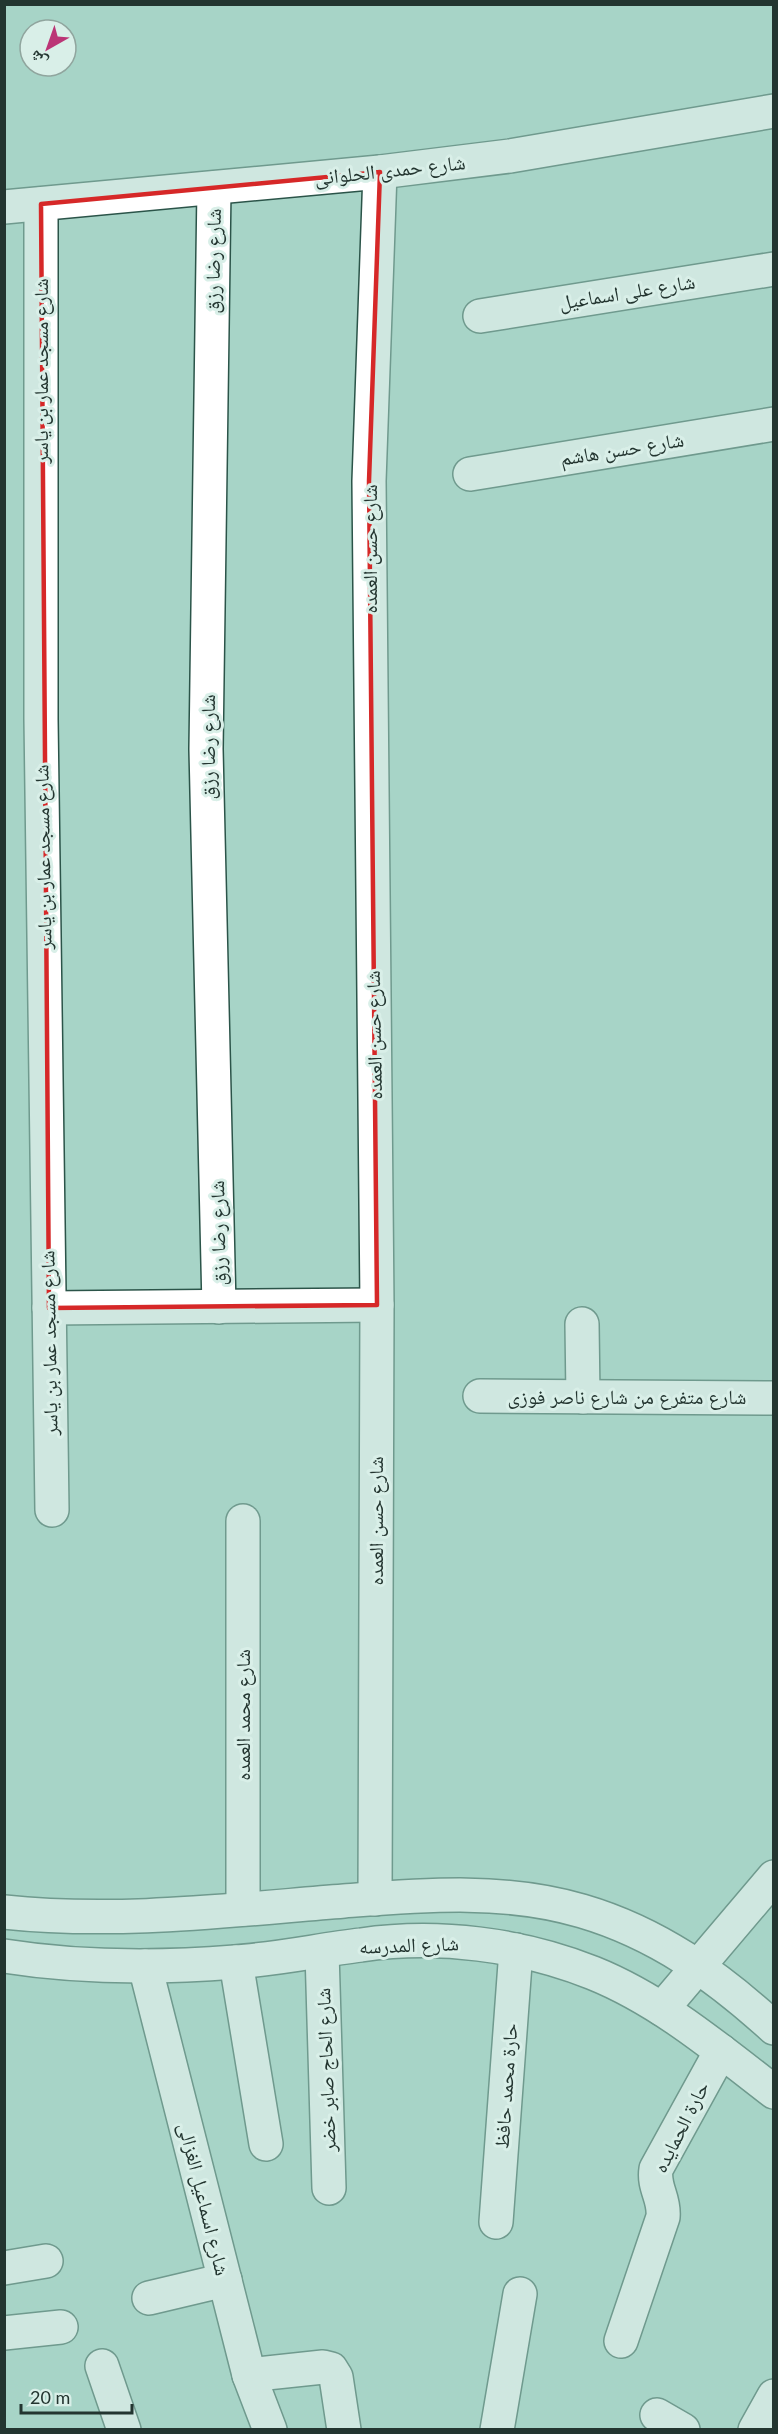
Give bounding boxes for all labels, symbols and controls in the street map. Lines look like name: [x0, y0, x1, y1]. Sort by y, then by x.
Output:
north arrow: [18, 18, 78, 78]
text: ش: [25, 46, 51, 73]
street label: شارع حمدى الحلوانى: [313, 149, 467, 191]
street label: شارع رضا رزق: [199, 208, 227, 314]
street label: شارع على اسماعيل: [557, 268, 697, 316]
street label: شارع مسجد عمار بن ياسر: [28, 278, 54, 465]
street label: شارع حسن هاشم: [558, 426, 686, 473]
street label: شارع حسن العمده: [357, 484, 383, 614]
street label: شارع رضا رزق: [195, 694, 221, 800]
street label: شارع مسجد عمار بن ياسر: [28, 764, 58, 951]
street label: شارع حسن العمده: [360, 970, 388, 1100]
street label: شارع رضا رزق: [204, 1180, 232, 1286]
street label: شارع مسجد عمار بن ياسر: [34, 1250, 64, 1437]
street label: شارع متفرع من شارع ناصر فوزى: [508, 1384, 746, 1410]
street label: شارع حسن العمده: [363, 1456, 389, 1586]
street label: شارع محمد العمده: [230, 1649, 256, 1781]
street label: شارع المدرسه: [359, 1930, 459, 1960]
street label: شارع الحاج صابر خضر: [310, 1987, 342, 2154]
street label: حارة محمد حافظ: [489, 2022, 521, 2149]
street label: حارة الحمايده: [647, 2077, 714, 2176]
street label: شارع اسماعيل الغزالى: [172, 2120, 236, 2278]
scale bar: [21, 2377, 132, 2415]
text: 20 m: [30, 2386, 70, 2408]

